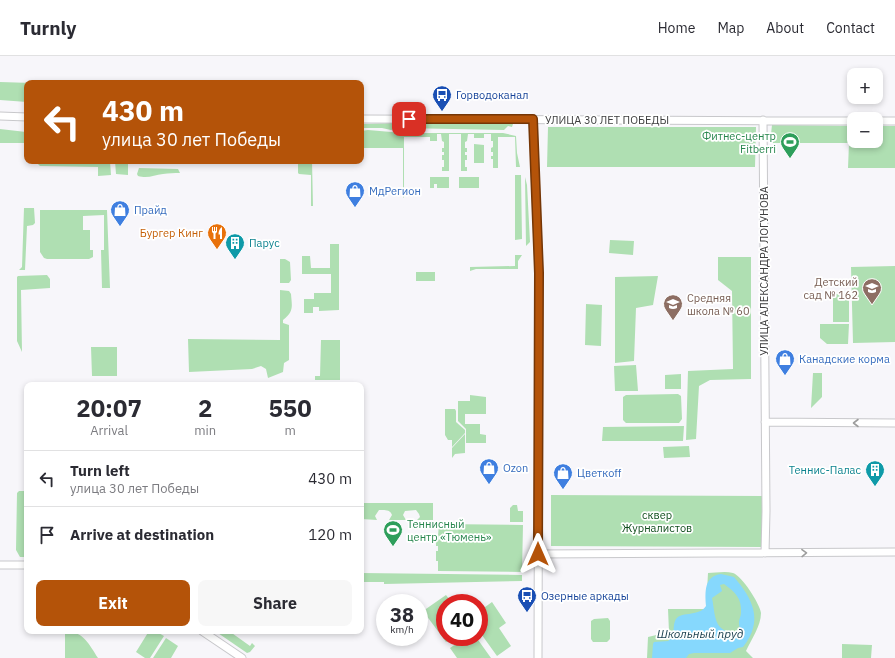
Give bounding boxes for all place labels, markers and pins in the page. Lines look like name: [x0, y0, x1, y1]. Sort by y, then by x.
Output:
bus stop icon: Горводоканал: [431, 84, 453, 112]
place label: Горводоканал: [456, 88, 528, 102]
pin: [392, 102, 426, 136]
place label: Фитнес-центр Fitberri: [702, 129, 776, 156]
sports icon: Фитнес-центр Fitberri: [779, 131, 801, 159]
shop icon: МдРегион: [344, 180, 366, 208]
place label: МдРегион: [369, 184, 421, 198]
shop icon: Прайд: [109, 199, 131, 227]
place label: Прайд: [134, 203, 167, 217]
restaurant icon: Бургер Кинг: [206, 222, 228, 250]
place label: Бургер Кинг: [140, 226, 203, 240]
building icon: Парус: [224, 232, 246, 260]
place label: Парус: [249, 236, 280, 250]
place label: Детский сад № 162: [803, 275, 858, 302]
school or university icon: Детский сад № 162: [861, 277, 883, 305]
place label: Средняя школа № 60: [687, 291, 750, 318]
school or university icon: Средняя школа № 60: [662, 293, 684, 321]
shop icon: Канадские корма: [774, 348, 796, 376]
place label: Канадские корма: [799, 352, 890, 366]
shop icon: Ozon: [478, 457, 500, 485]
building icon: Теннис-Палас: [864, 459, 886, 487]
place label: Ozon: [503, 461, 528, 475]
shop icon: Цветкоff: [552, 462, 574, 490]
place label: Теннис-Палас: [789, 463, 861, 477]
place label: Цветкоff: [577, 466, 622, 480]
place label: Теннисный центр «Тюмень»: [407, 517, 492, 544]
sports icon: Теннисный центр «Тюмень»: [382, 519, 404, 547]
bus stop icon: Озерные аркады: [516, 585, 538, 613]
place label: Озерные аркады: [541, 589, 629, 603]

